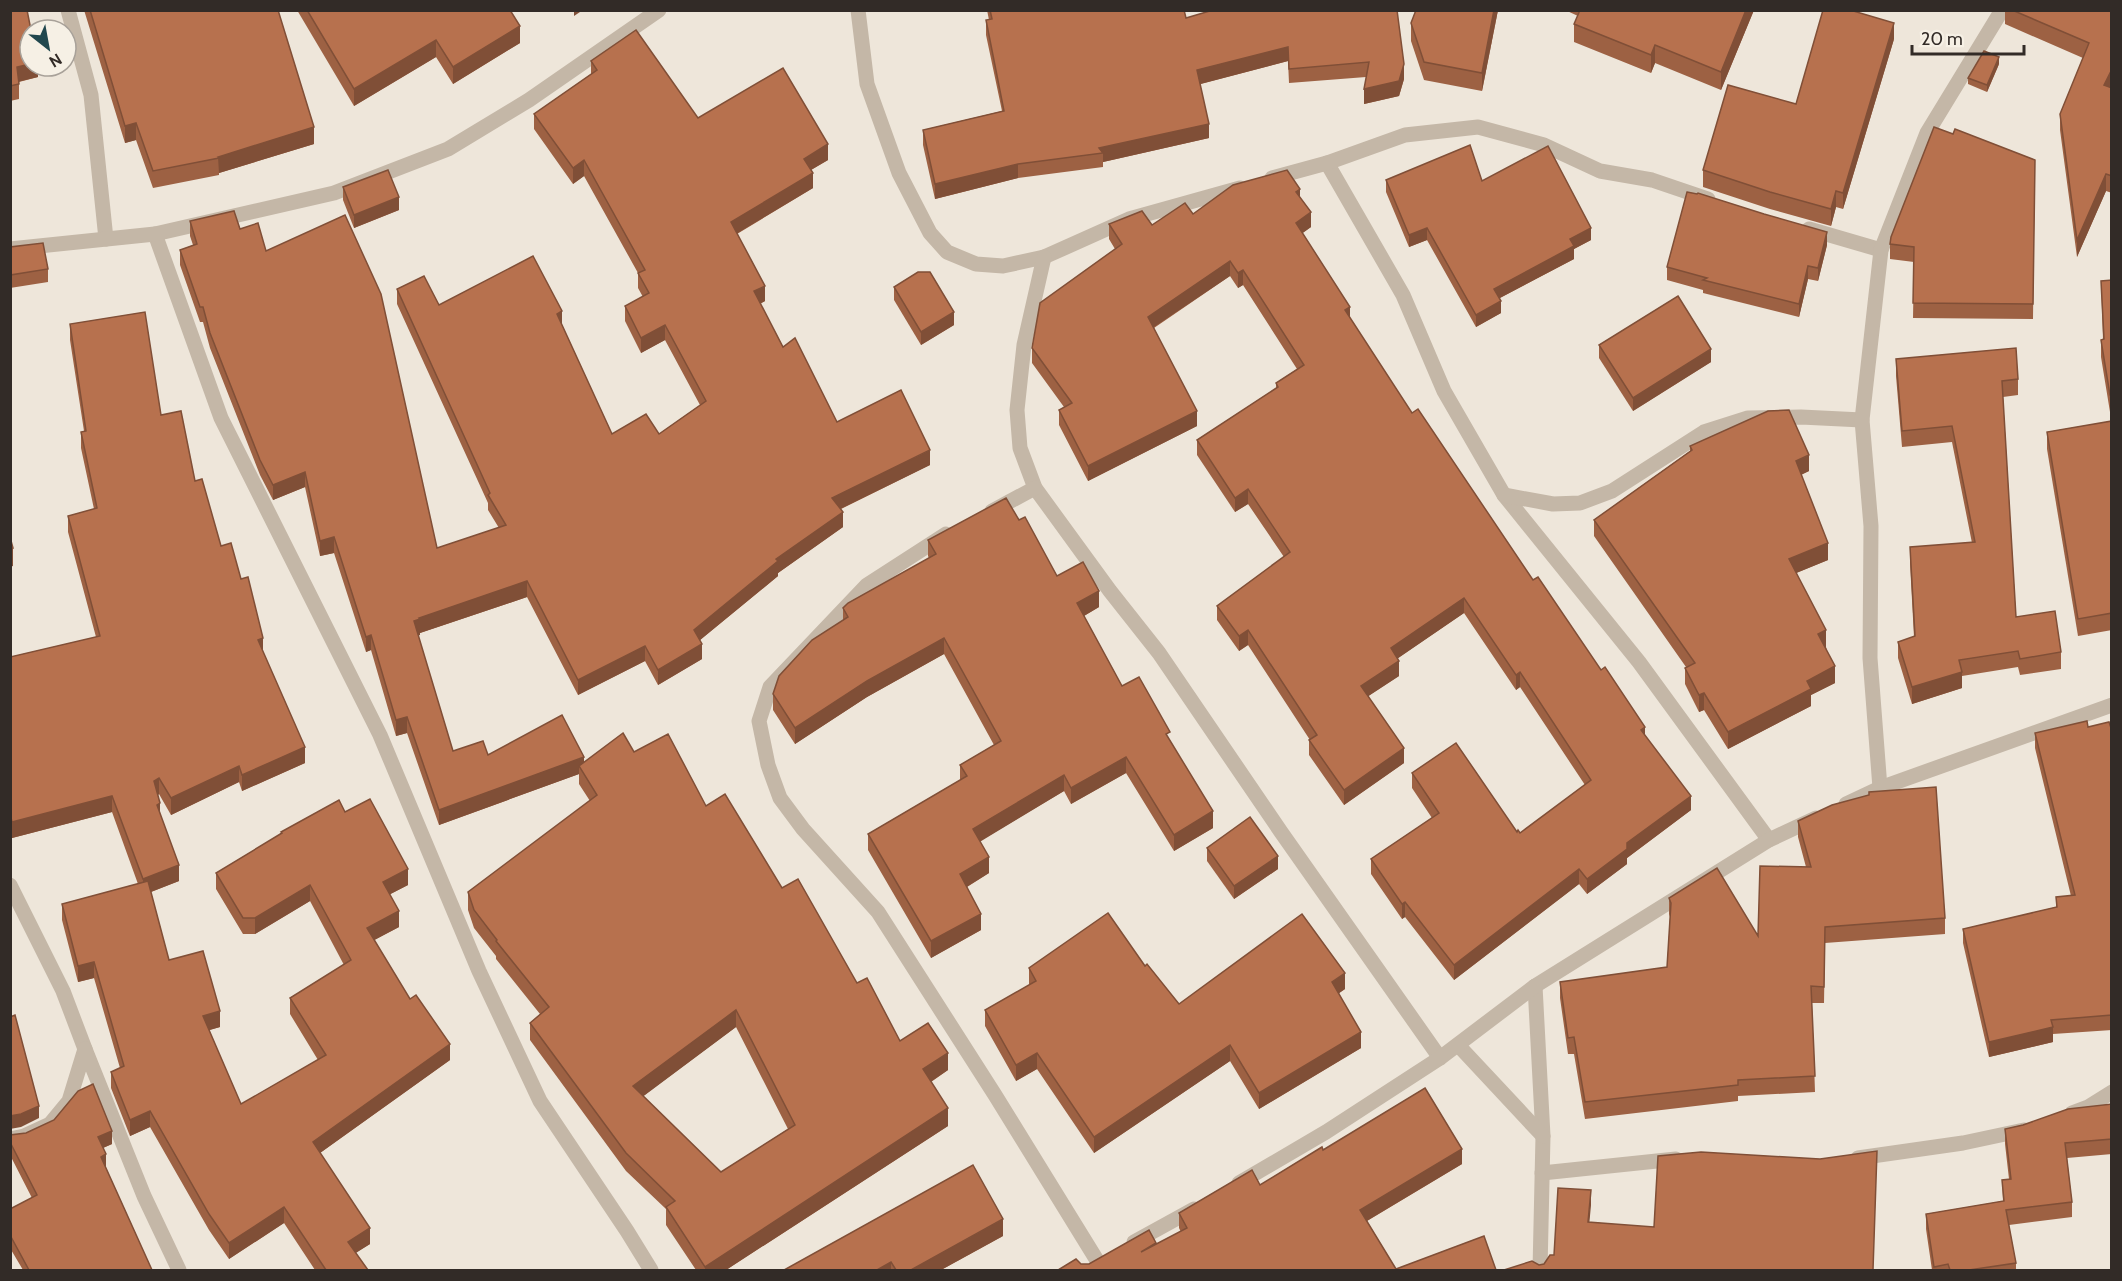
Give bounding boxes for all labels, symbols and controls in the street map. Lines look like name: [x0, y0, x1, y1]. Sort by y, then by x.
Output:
north arrow: [18, 18, 78, 78]
scale bar: [1912, 18, 2024, 56]
text: 20 m: [1921, 28, 1963, 50]
text: N: [46, 49, 65, 71]

